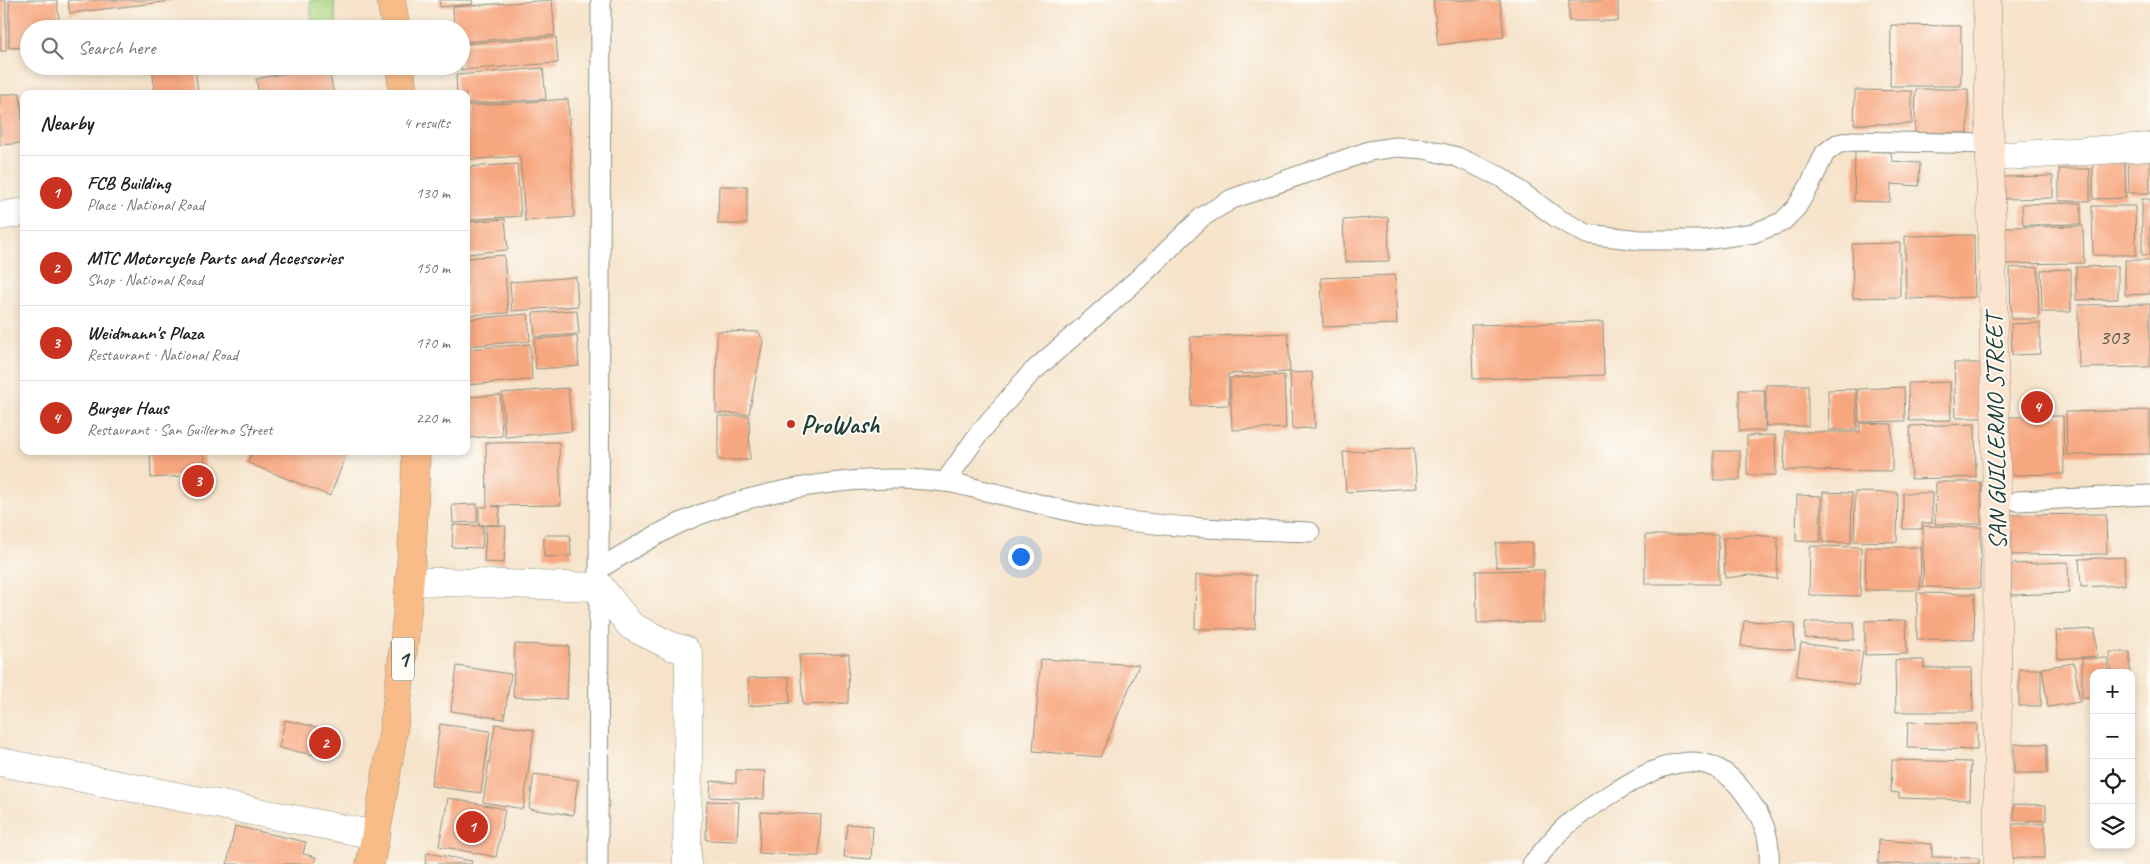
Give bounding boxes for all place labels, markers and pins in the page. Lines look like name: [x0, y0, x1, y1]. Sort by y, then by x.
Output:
pin: 4: [2021, 388, 2053, 426]
place label: ProWash: [801, 409, 880, 441]
marker: ProWash: [785, 418, 797, 430]
pin: 3: [182, 462, 214, 500]
pin: 2: [309, 724, 341, 762]
pin: 1: [456, 808, 488, 846]

